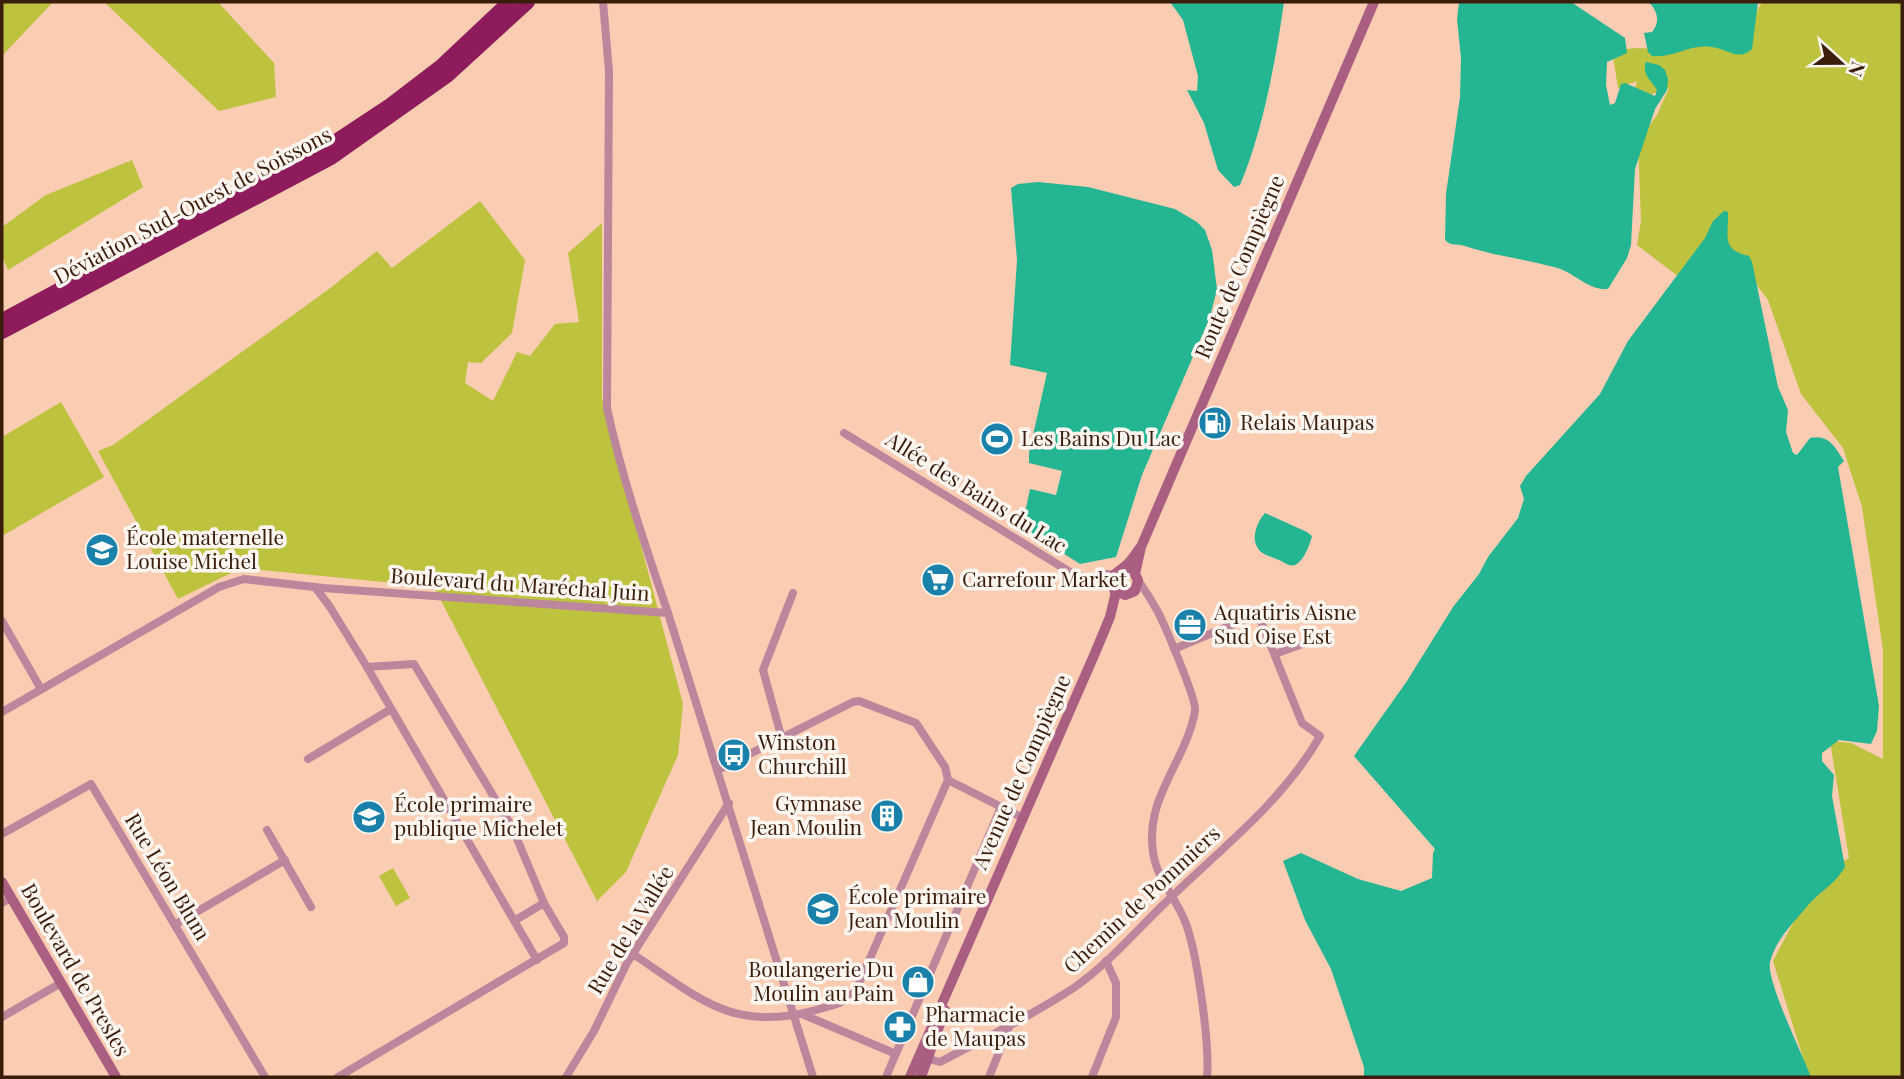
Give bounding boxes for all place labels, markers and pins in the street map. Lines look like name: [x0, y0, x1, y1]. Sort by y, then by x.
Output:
fuel station icon: Relais Maupas: [1196, 404, 1234, 442]
place label: Relais Maupas: [1240, 407, 1374, 435]
sports icon: Les Bains Du Lac: [978, 420, 1016, 458]
place label: Les Bains Du Lac: [1021, 423, 1181, 451]
place label: École maternelle Louise Michel: [126, 522, 284, 574]
school or university icon: École maternelle Louise Michel: [83, 531, 121, 569]
supermarket icon: Carrefour Market: [919, 561, 957, 599]
place label: Carrefour Market: [962, 564, 1127, 592]
place label: Aquatiris Aisne Sud Oise Est: [1213, 597, 1357, 649]
office icon: Aquatiris Aisne Sud Oise Est: [1171, 606, 1209, 644]
place label: Winston Churchill: [757, 727, 847, 779]
bus stop icon: Winston Churchill: [715, 736, 753, 774]
place label: Gymnase Jean Moulin: [749, 788, 862, 840]
place label: École primaire publique Michelet: [394, 789, 564, 841]
building icon: Gymnase Jean Moulin: [868, 797, 906, 835]
school or university icon: École primaire publique Michelet: [350, 798, 388, 836]
place label: École primaire Jean Moulin: [847, 881, 986, 933]
school or university icon: École primaire Jean Moulin: [804, 890, 842, 928]
place label: Boulangerie Du Moulin au Pain: [748, 954, 894, 1006]
shop icon: Boulangerie Du Moulin au Pain: [899, 963, 937, 1001]
place label: Pharmacie de Maupas: [925, 999, 1026, 1051]
pharmacy icon: Pharmacie de Maupas: [881, 1008, 919, 1046]

